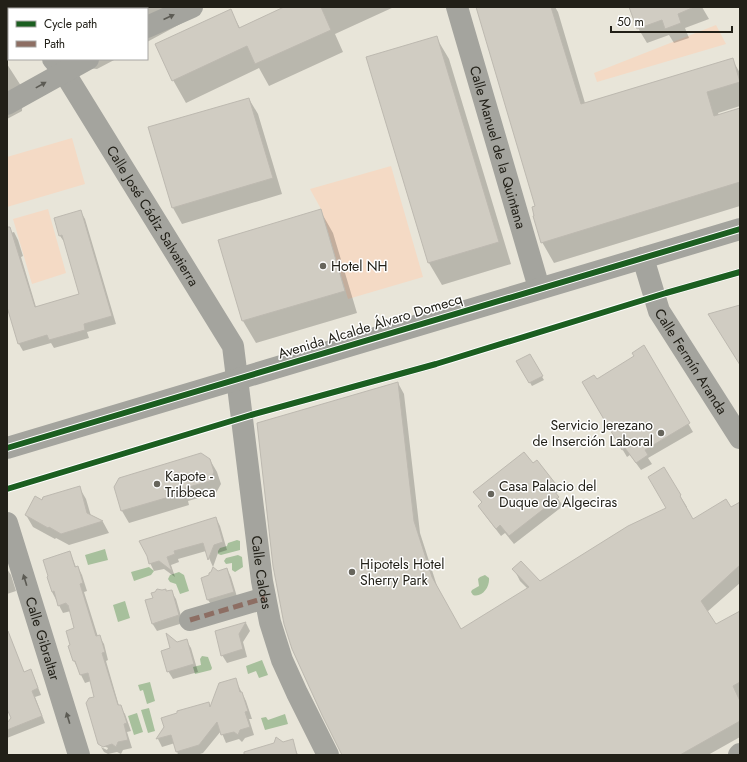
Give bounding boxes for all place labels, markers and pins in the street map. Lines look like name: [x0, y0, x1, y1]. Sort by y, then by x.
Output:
place label: Hotel NH: [331, 256, 388, 276]
marker: Hotel NH: [318, 261, 328, 271]
place label: Servicio Jerezano de Inserción Laboral: [532, 415, 653, 451]
marker: Servicio Jerezano de Inserción Laboral: [656, 428, 666, 438]
place label: Kapote - Tribbeca: [165, 466, 215, 502]
place label: Casa Palacio del Duque de Algeciras: [499, 476, 618, 512]
marker: Kapote - Tribbeca: [152, 479, 162, 489]
marker: Casa Palacio del Duque de Algeciras: [486, 489, 496, 499]
place label: Hipotels Hotel Sherry Park: [360, 554, 444, 590]
marker: Hipotels Hotel Sherry Park: [347, 567, 357, 577]

